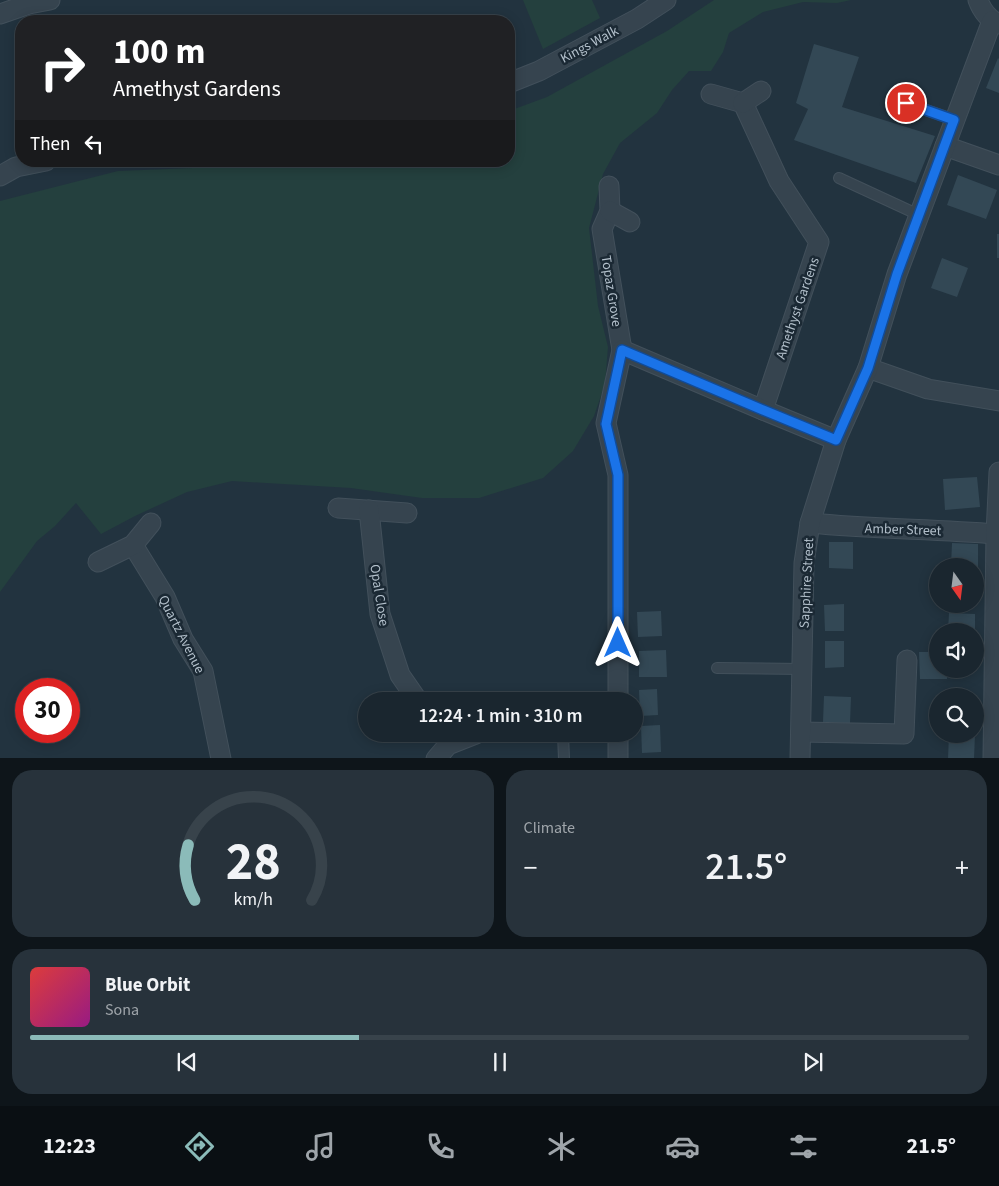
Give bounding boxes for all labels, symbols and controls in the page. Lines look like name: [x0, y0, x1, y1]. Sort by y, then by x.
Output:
street label: Kings Walk: [557, 21, 622, 69]
text: 100 m: [113, 27, 205, 77]
icon: right: [30, 35, 95, 100]
text: Amethyst Gardens: [113, 73, 281, 105]
pin: [885, 82, 927, 124]
icon: arrive: [892, 89, 920, 117]
icon: left: [80, 130, 108, 158]
text: Then: [30, 131, 70, 158]
street label: Topaz Grove: [596, 254, 627, 328]
street label: Amethyst Gardens: [771, 255, 825, 362]
street label: Amber Street: [864, 519, 942, 541]
street label: Sapphire Street: [795, 537, 819, 629]
north arrow: [929, 558, 984, 612]
map controls: [929, 558, 984, 743]
street label: Opal Close: [364, 563, 394, 628]
street label: Quartz Avenue: [153, 592, 209, 677]
position arrow: [591, 616, 643, 668]
button: sound: [929, 623, 984, 678]
speed limit sign: 30: [15, 678, 80, 743]
button: search: [929, 688, 984, 743]
text: 12:24 · 1 min · 310 m: [418, 703, 583, 730]
text: Climate: [524, 817, 575, 839]
text: 28: [225, 826, 280, 900]
text: 21.5°: [705, 840, 787, 894]
text: −: [524, 848, 537, 888]
text: +: [955, 848, 969, 888]
text: km/h: [233, 887, 273, 912]
text: Blue Orbit: [105, 972, 190, 999]
text: Sona: [105, 999, 139, 1021]
icon: previous: [173, 1048, 201, 1076]
icon: pause: [486, 1048, 514, 1076]
icon: next: [799, 1048, 827, 1076]
icon: directions: [182, 1129, 217, 1164]
icon: music: [303, 1129, 338, 1164]
icon: phone: [423, 1129, 458, 1164]
icon: climate: [544, 1129, 579, 1164]
icon: car: [665, 1129, 700, 1164]
icon: filters: [786, 1129, 821, 1164]
text: 12:23: [43, 1130, 96, 1162]
text: 21.5°: [907, 1130, 956, 1162]

